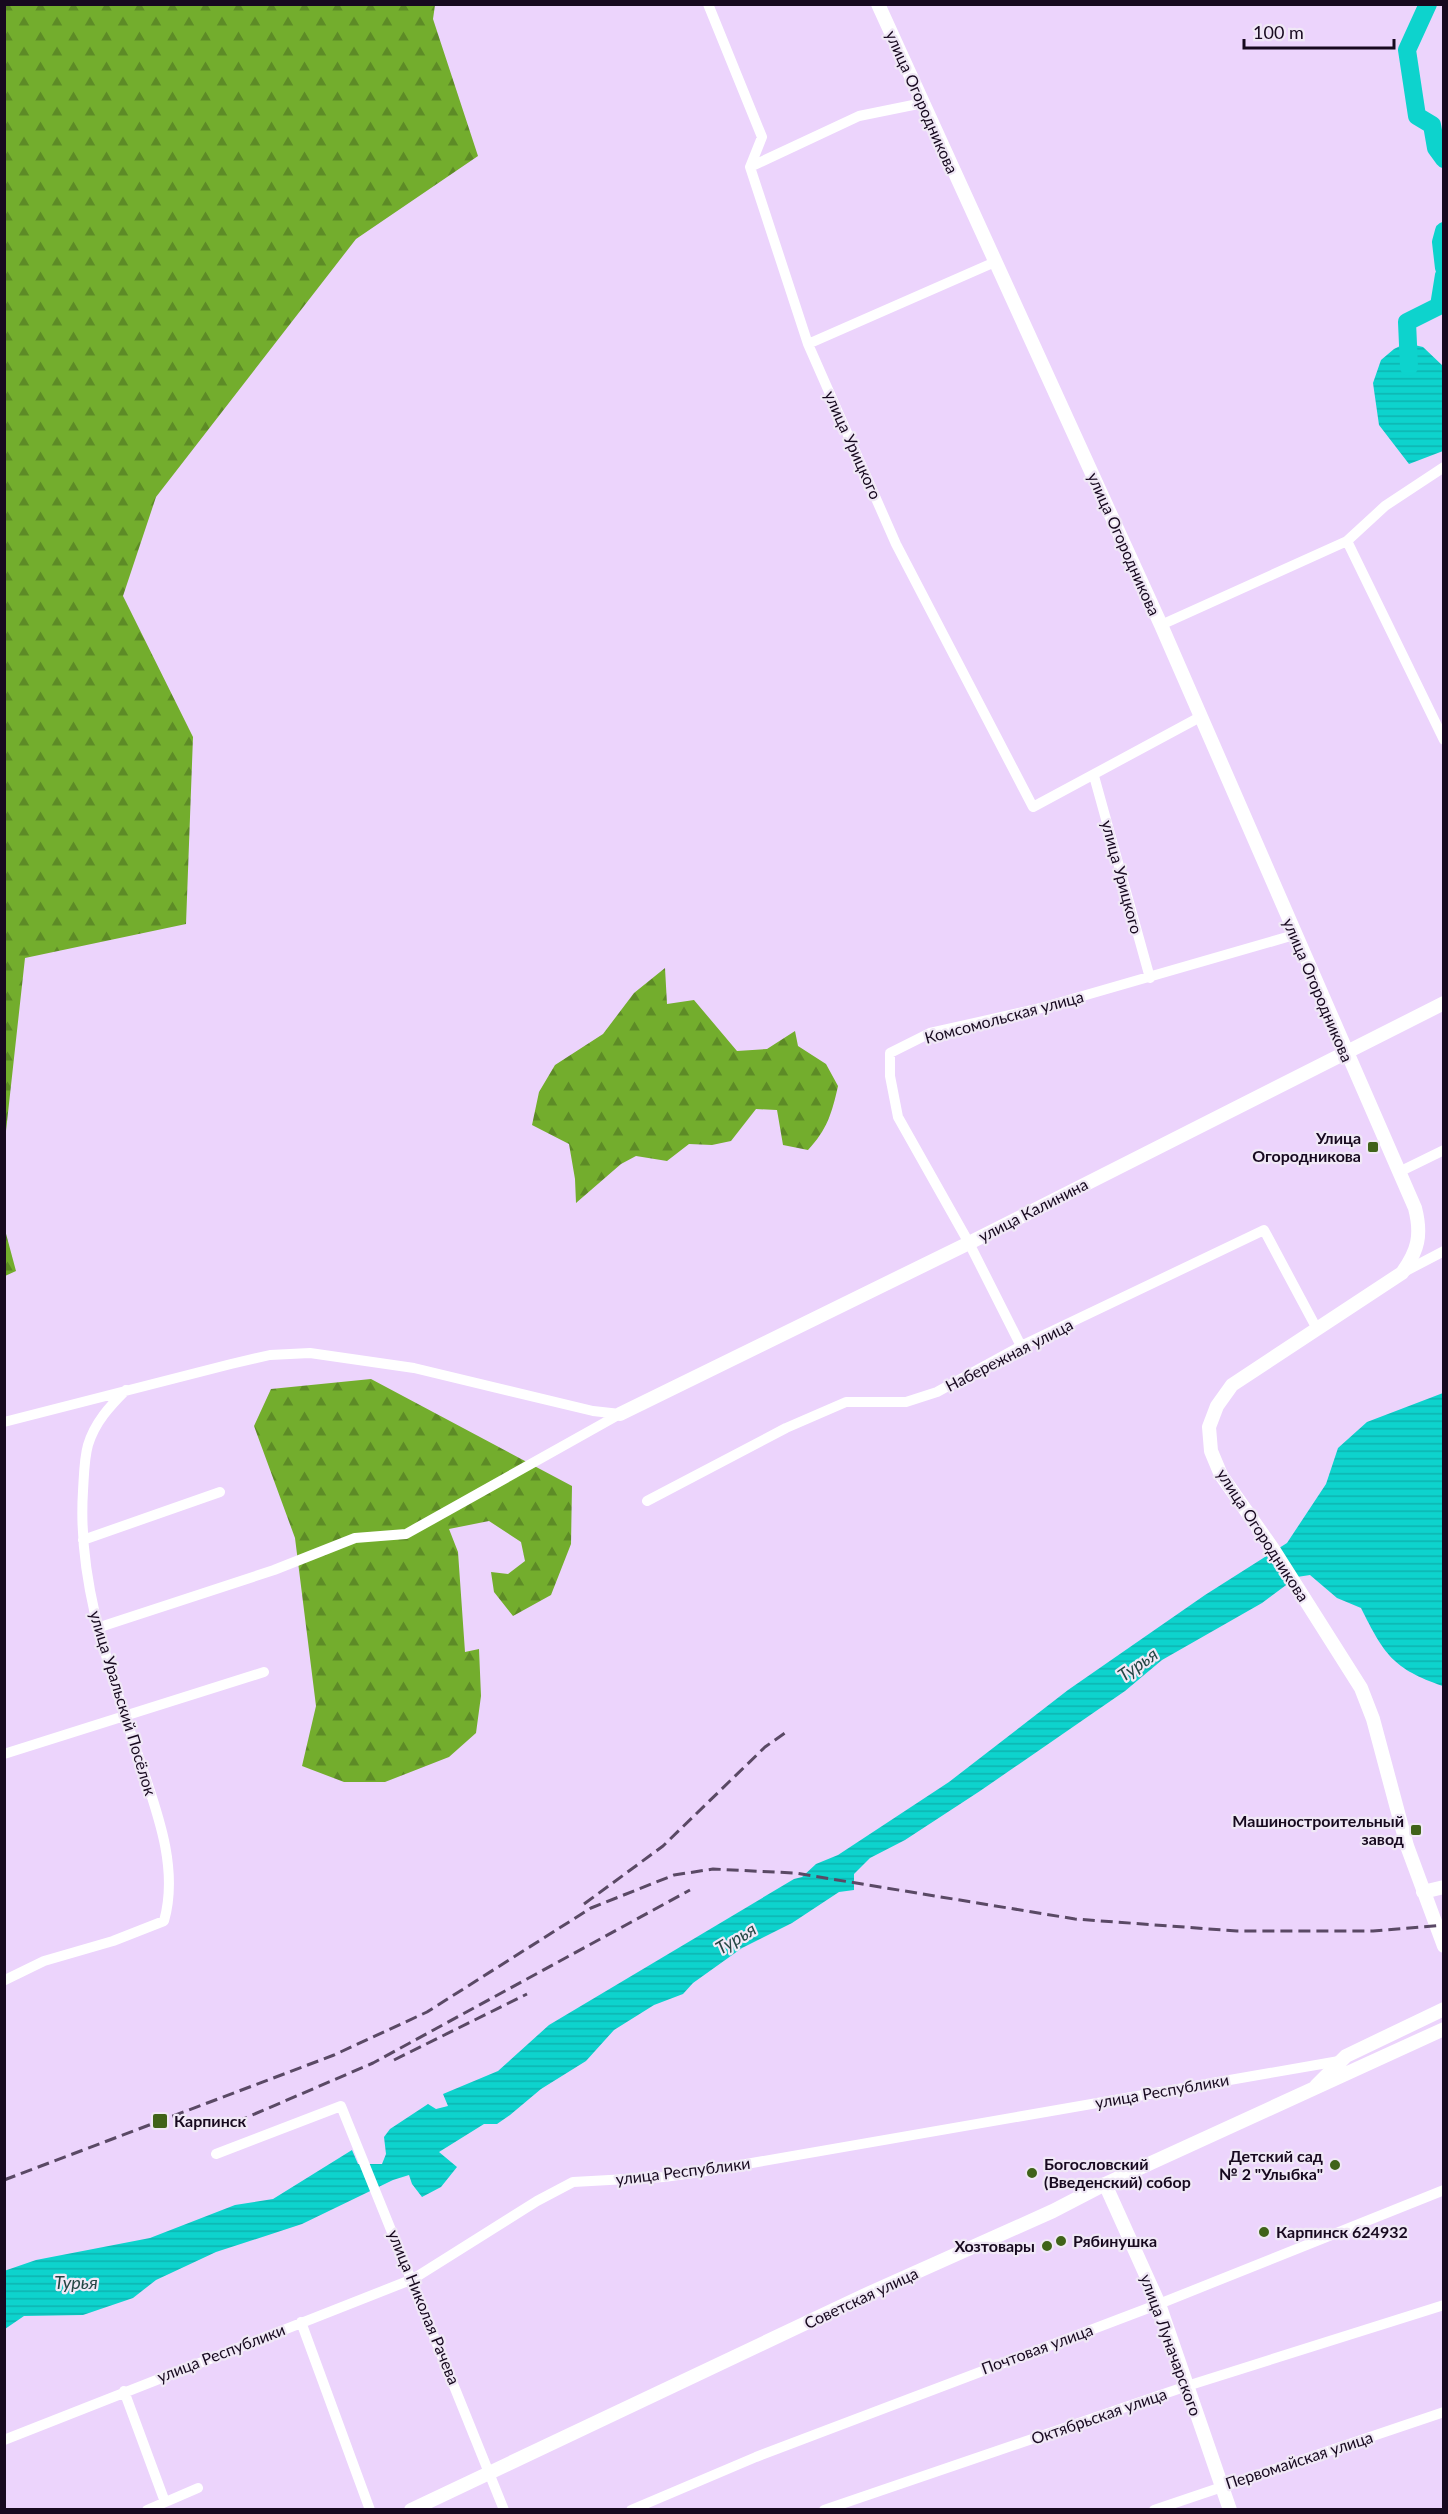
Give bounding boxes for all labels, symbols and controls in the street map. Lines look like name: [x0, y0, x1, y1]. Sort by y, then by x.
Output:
scale bar: [1244, 12, 1394, 50]
text: 100 m: [1253, 21, 1304, 43]
street label: улица Огородникова: [882, 27, 963, 176]
street label: улица Урицкого: [821, 388, 886, 502]
street label: улица Огородникова: [1084, 469, 1165, 618]
street label: улица Урицкого: [1098, 818, 1147, 936]
street label: улица Огородникова: [1280, 915, 1357, 1065]
street label: Комсомольская улица: [922, 986, 1085, 1047]
place label: Улица Огородникова: [1252, 1128, 1361, 1165]
marker: Улица Огородникова: [1366, 1140, 1380, 1154]
street label: улица Калинина: [975, 1174, 1091, 1245]
street label: Набережная улица: [942, 1314, 1076, 1395]
street label: улица Огородникова: [1213, 1465, 1313, 1605]
street label: улица Уральский Посёлок: [86, 1608, 161, 1798]
water label: Турья: [1113, 1643, 1162, 1686]
place label: Машиностроительный завод: [1232, 1811, 1404, 1848]
marker: Машиностроительный завод: [1409, 1823, 1423, 1837]
water label: Турья: [711, 1917, 760, 1959]
street label: улица Республики: [1094, 2069, 1230, 2112]
place label: Карпинск: [174, 2111, 246, 2130]
marker: Карпинск: [151, 2112, 169, 2130]
place label: Детский сад № 2 "Улыбка": [1219, 2146, 1323, 2183]
street label: улица Республики: [615, 2153, 751, 2188]
place label: Богословский (Введенский) собор: [1044, 2154, 1191, 2191]
marker: Детский сад № 2 "Улыбка": [1328, 2158, 1342, 2172]
marker: Богословский (Введенский) собор: [1025, 2166, 1039, 2180]
place label: Карпинск 624932: [1276, 2222, 1408, 2241]
marker: Карпинск 624932: [1257, 2225, 1271, 2239]
street label: улица Николая Рачева: [385, 2227, 464, 2387]
place label: Рябинушка: [1073, 2231, 1157, 2250]
marker: Рябинушка: [1054, 2234, 1068, 2248]
place label: Хозтовары: [954, 2236, 1035, 2255]
marker: Хозтовары: [1040, 2239, 1054, 2253]
street label: Советская улица: [801, 2263, 921, 2332]
water label: Турья: [54, 2271, 98, 2293]
street label: улица Луначарского: [1137, 2271, 1206, 2418]
street label: улица Республики: [154, 2319, 287, 2386]
street label: Почтовая улица: [978, 2320, 1095, 2378]
street label: Октябрьская улица: [1029, 2383, 1169, 2448]
street label: Первомайская улица: [1223, 2427, 1375, 2492]

